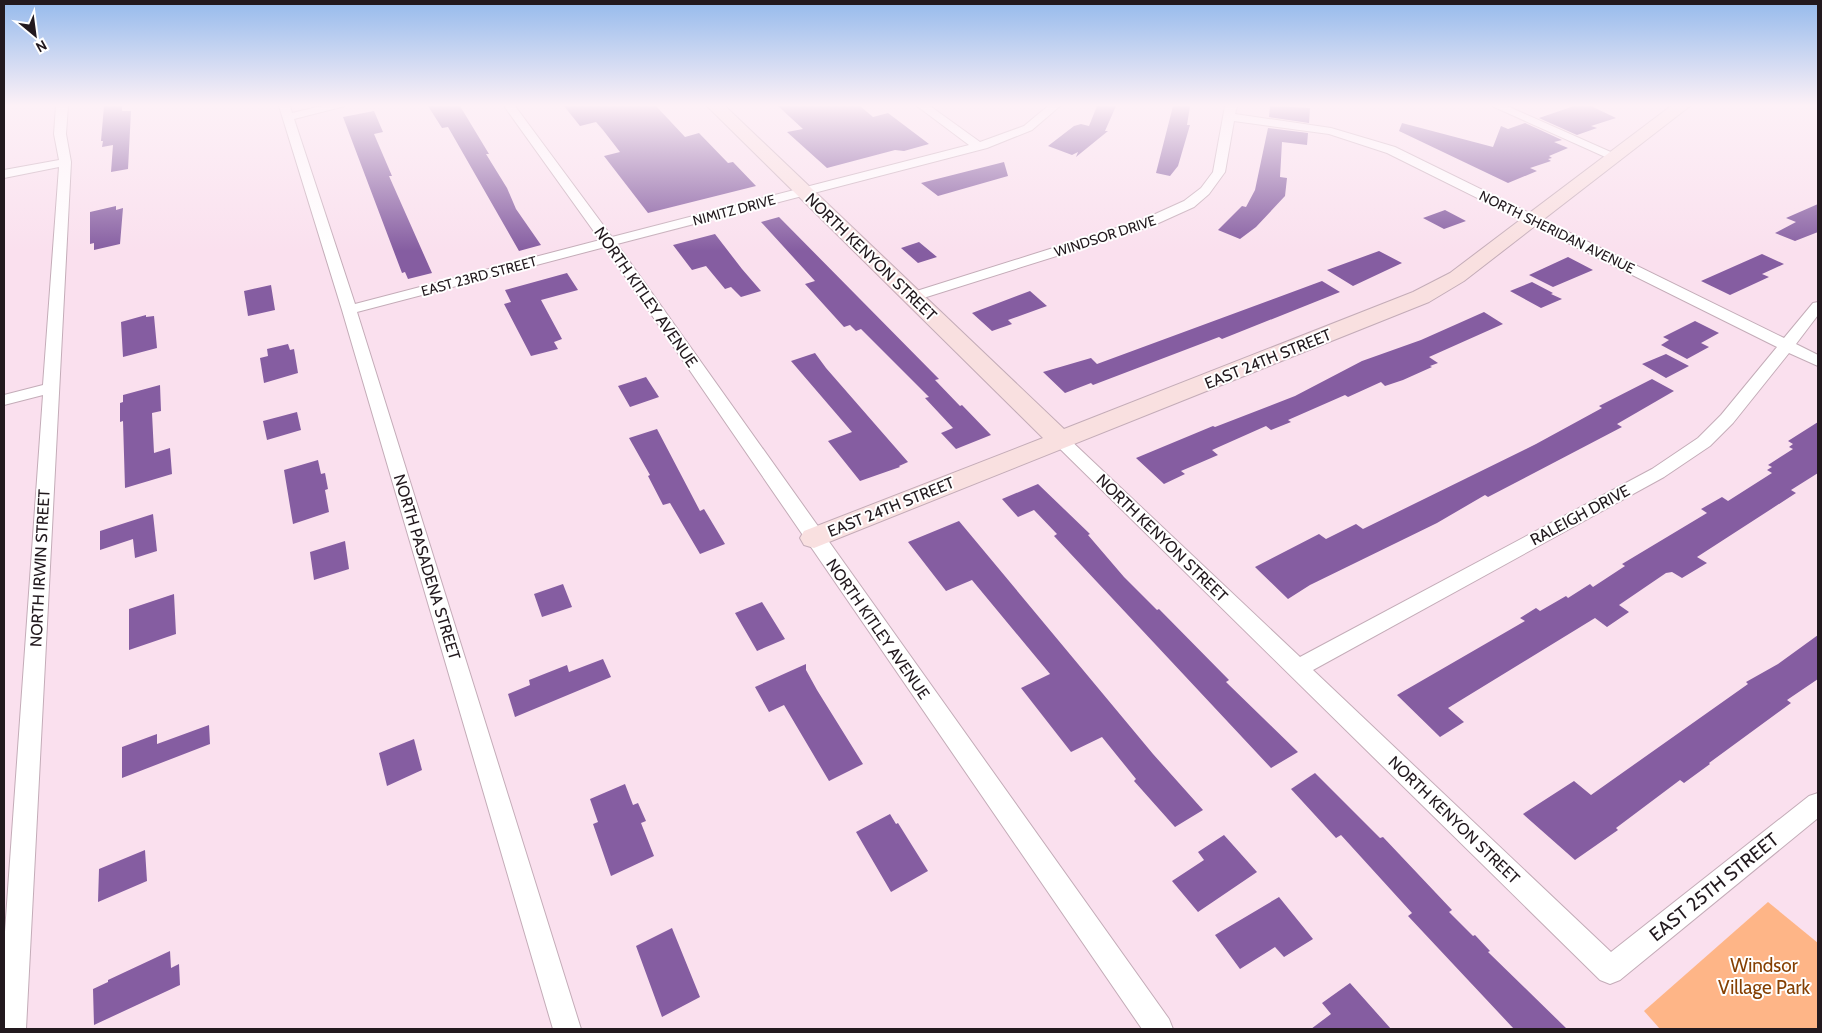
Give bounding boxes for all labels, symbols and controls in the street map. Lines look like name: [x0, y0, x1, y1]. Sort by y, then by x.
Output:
north arrow: [10, 10, 60, 60]
text: N: [33, 36, 50, 57]
street label: NORTH SHERIDAN AVENUE: [1476, 186, 1638, 278]
street label: NORTH KENYON STREET: [801, 189, 941, 325]
street label: NIMITZ DRIVE: [691, 190, 778, 230]
street label: WINDSOR DRIVE: [1052, 211, 1158, 261]
street label: NORTH KITLEY AVENUE: [590, 223, 702, 371]
street label: EAST 23RD STREET: [419, 252, 539, 300]
street label: EAST 24TH STREET: [1202, 325, 1334, 393]
street label: NORTH KENYON STREET: [1092, 470, 1232, 606]
street label: NORTH PASADENA STREET: [390, 472, 464, 663]
street label: EAST 24TH STREET: [825, 473, 957, 541]
street label: RALEIGH DRIVE: [1527, 481, 1633, 549]
street label: NORTH IRWIN STREET: [26, 488, 54, 647]
street label: NORTH KITLEY AVENUE: [822, 555, 934, 703]
street label: NORTH KENYON STREET: [1384, 752, 1524, 888]
street label: EAST 25TH STREET: [1645, 828, 1783, 946]
park label: Windsor Village Park: [1718, 954, 1811, 999]

